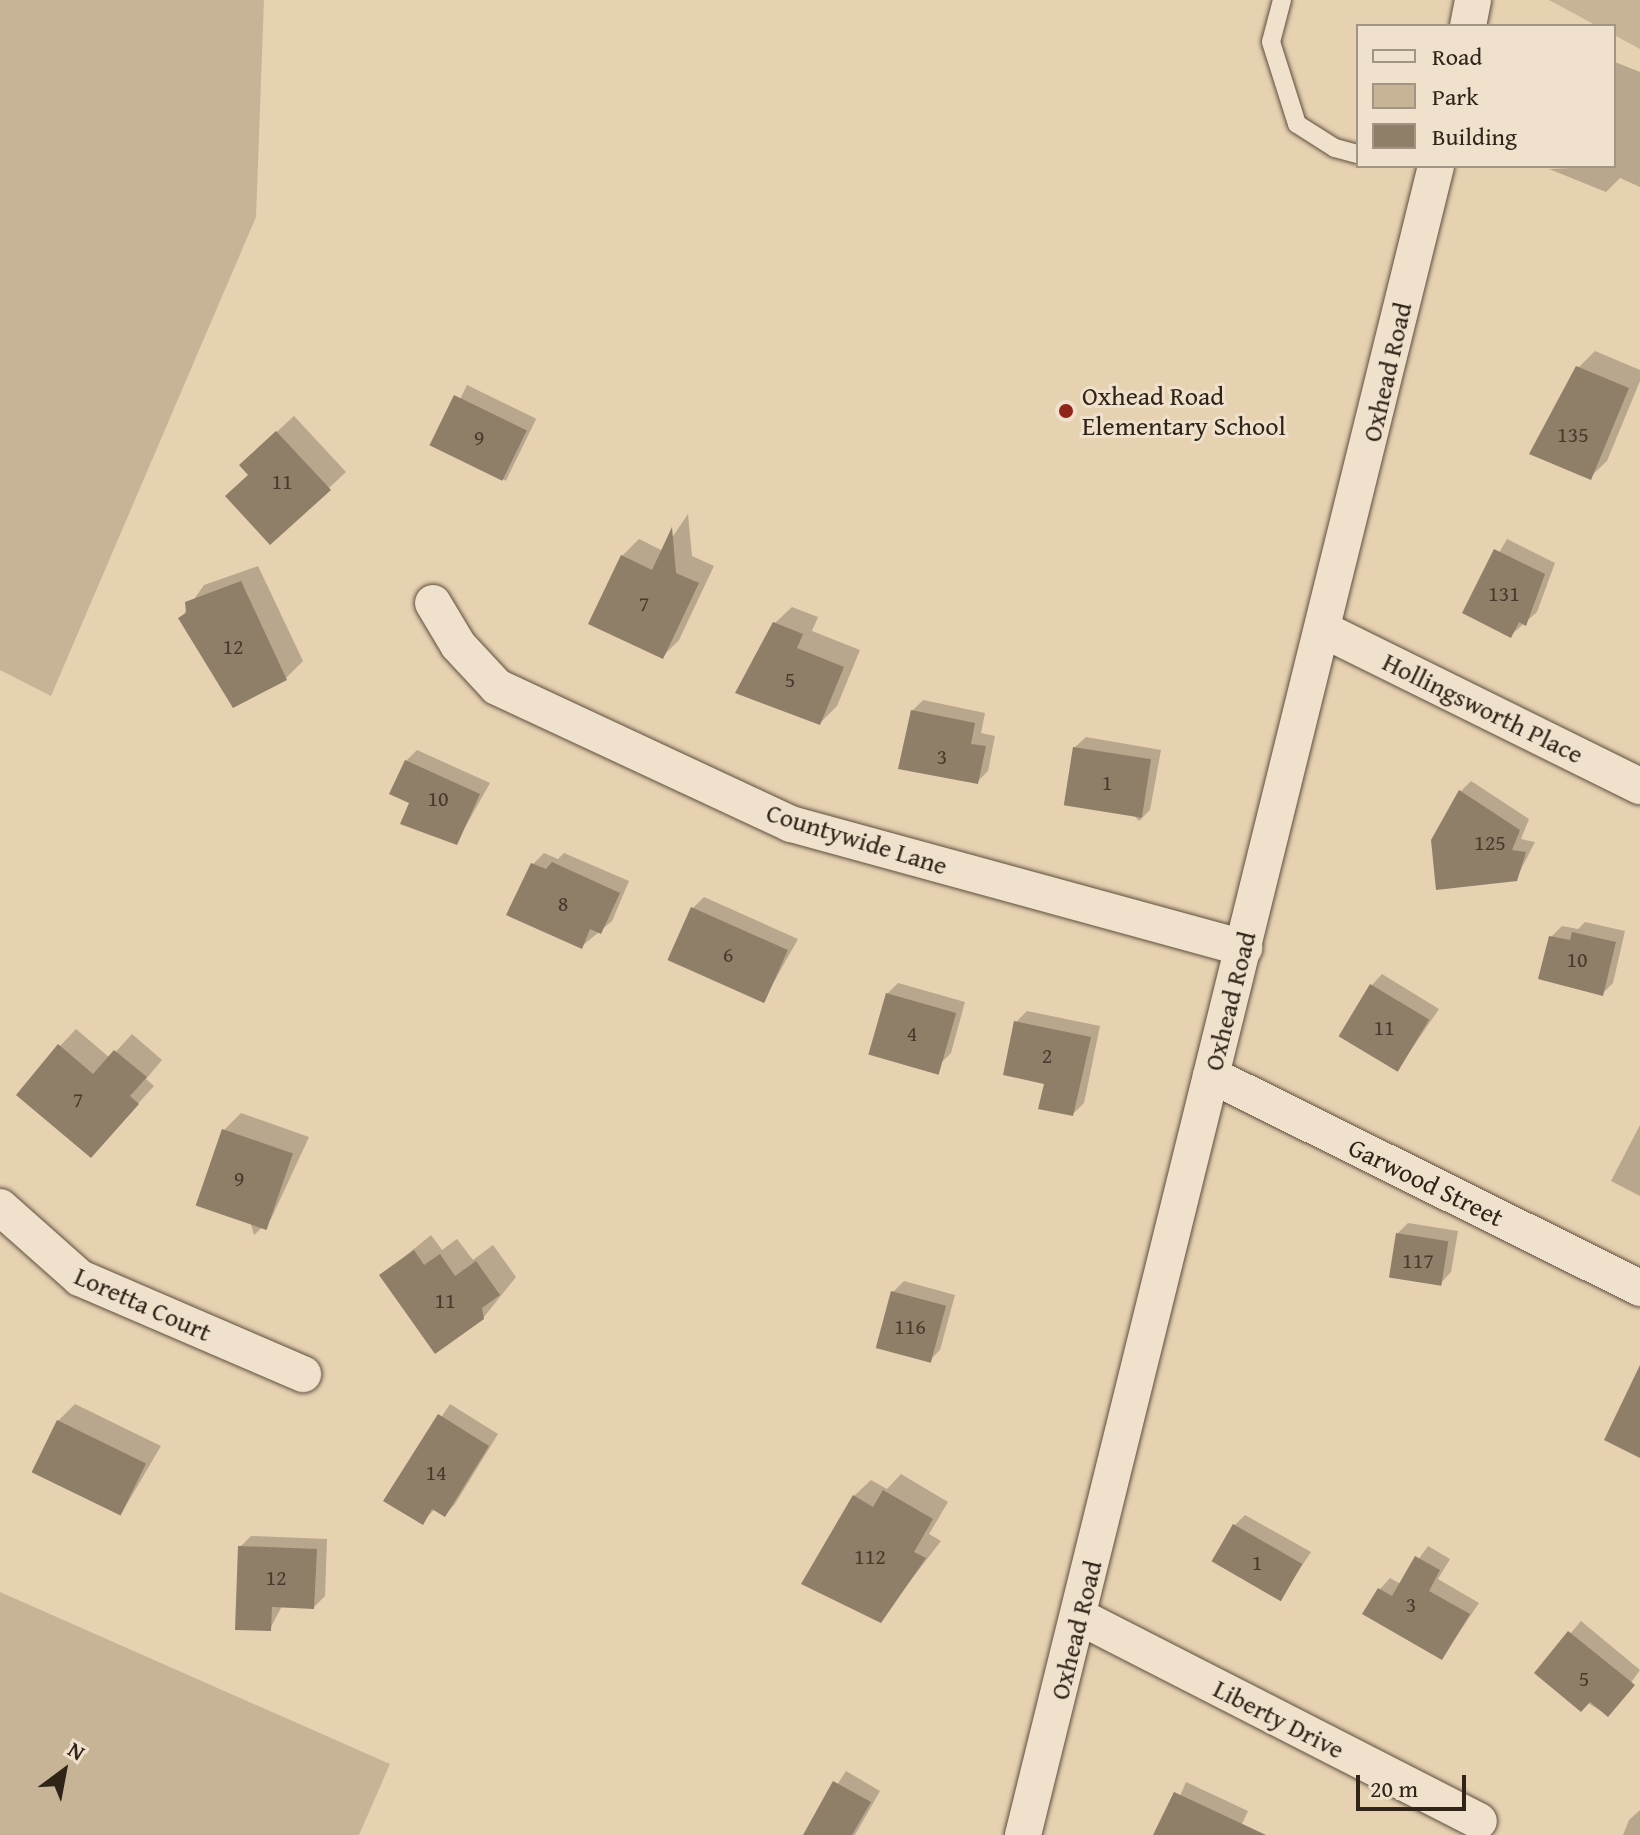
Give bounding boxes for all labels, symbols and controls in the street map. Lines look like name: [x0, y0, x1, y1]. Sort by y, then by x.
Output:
legend: [1356, 24, 1616, 168]
text: Road: [1432, 39, 1482, 74]
text: Park: [1432, 79, 1478, 114]
text: Building: [1432, 119, 1517, 154]
street label: Oxhead Road: [1356, 299, 1418, 445]
place label: Oxhead Road Elementary School: [1082, 380, 1286, 442]
marker: Oxhead Road Elementary School: [1057, 402, 1075, 420]
house number: 135: [1557, 422, 1589, 448]
house number: 9: [474, 425, 484, 451]
house number: 11: [271, 469, 293, 495]
house number: 131: [1488, 581, 1520, 607]
house number: 7: [639, 591, 649, 617]
house number: 12: [222, 634, 244, 660]
street label: Hollingsworth Place: [1378, 646, 1588, 770]
house number: 5: [785, 667, 795, 693]
house number: 3: [937, 744, 947, 770]
house number: 1: [1102, 770, 1112, 796]
house number: 10: [427, 786, 449, 812]
street label: Countywide Lane: [763, 797, 951, 881]
house number: 125: [1474, 830, 1506, 856]
house number: 8: [558, 891, 568, 917]
street label: Oxhead Road: [1198, 928, 1262, 1074]
house number: 6: [723, 942, 733, 968]
house number: 10: [1566, 947, 1588, 973]
house number: 11: [1373, 1015, 1395, 1041]
house number: 4: [907, 1021, 917, 1047]
house number: 2: [1042, 1043, 1052, 1069]
house number: 7: [73, 1087, 83, 1113]
street label: Garwood Street: [1344, 1131, 1508, 1233]
house number: 9: [234, 1166, 244, 1192]
house number: 117: [1402, 1248, 1434, 1274]
street label: Loretta Court: [70, 1260, 216, 1348]
house number: 11: [434, 1288, 456, 1314]
house number: 116: [894, 1314, 926, 1340]
house number: 14: [425, 1460, 447, 1486]
house number: 112: [854, 1544, 886, 1570]
house number: 1: [1252, 1550, 1262, 1576]
street label: Oxhead Road: [1044, 1557, 1108, 1703]
house number: 12: [265, 1565, 287, 1591]
house number: 3: [1406, 1592, 1416, 1618]
house number: 5: [1579, 1666, 1589, 1692]
street label: Liberty Drive: [1208, 1673, 1350, 1765]
north arrow: [24, 1731, 104, 1811]
text: N: [62, 1733, 91, 1768]
scale bar: [1360, 1759, 1470, 1809]
text: 20 m: [1370, 1771, 1418, 1806]

